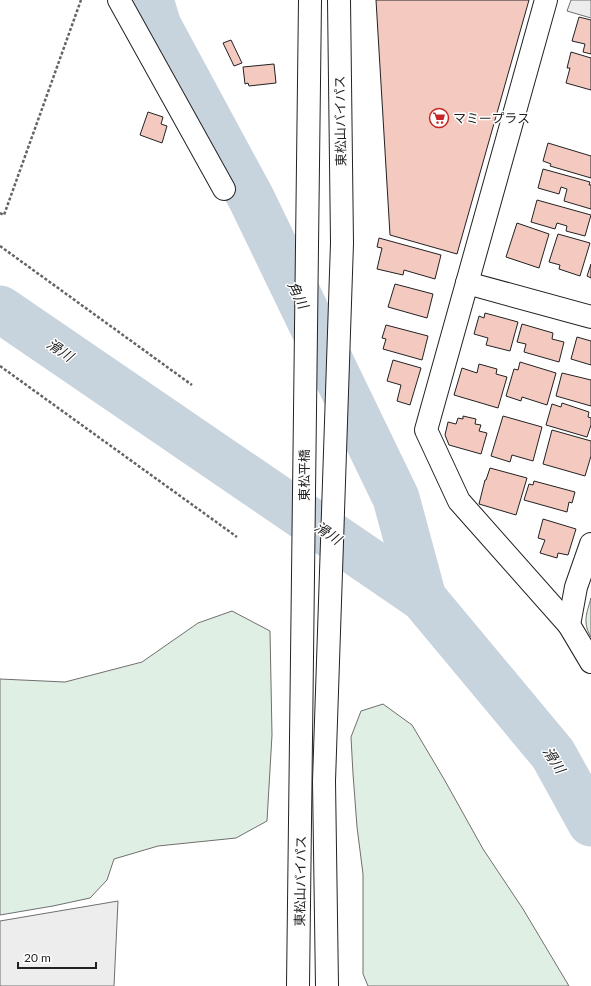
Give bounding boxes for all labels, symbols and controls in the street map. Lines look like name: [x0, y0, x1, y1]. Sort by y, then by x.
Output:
street label: 東松山バイパス: [331, 75, 349, 167]
supermarket icon: マミープラス: [428, 107, 450, 129]
place label: マミープラス: [453, 110, 530, 126]
water label: 角川: [285, 278, 313, 313]
water label: 滑川: [44, 335, 78, 366]
street label: 東松平橋: [296, 449, 312, 501]
water label: 滑川: [312, 518, 346, 549]
water label: 滑川: [540, 743, 570, 778]
street label: 東松山バイパス: [291, 835, 309, 927]
scale bar: [18, 944, 96, 970]
text: 20 m: [24, 950, 51, 965]

